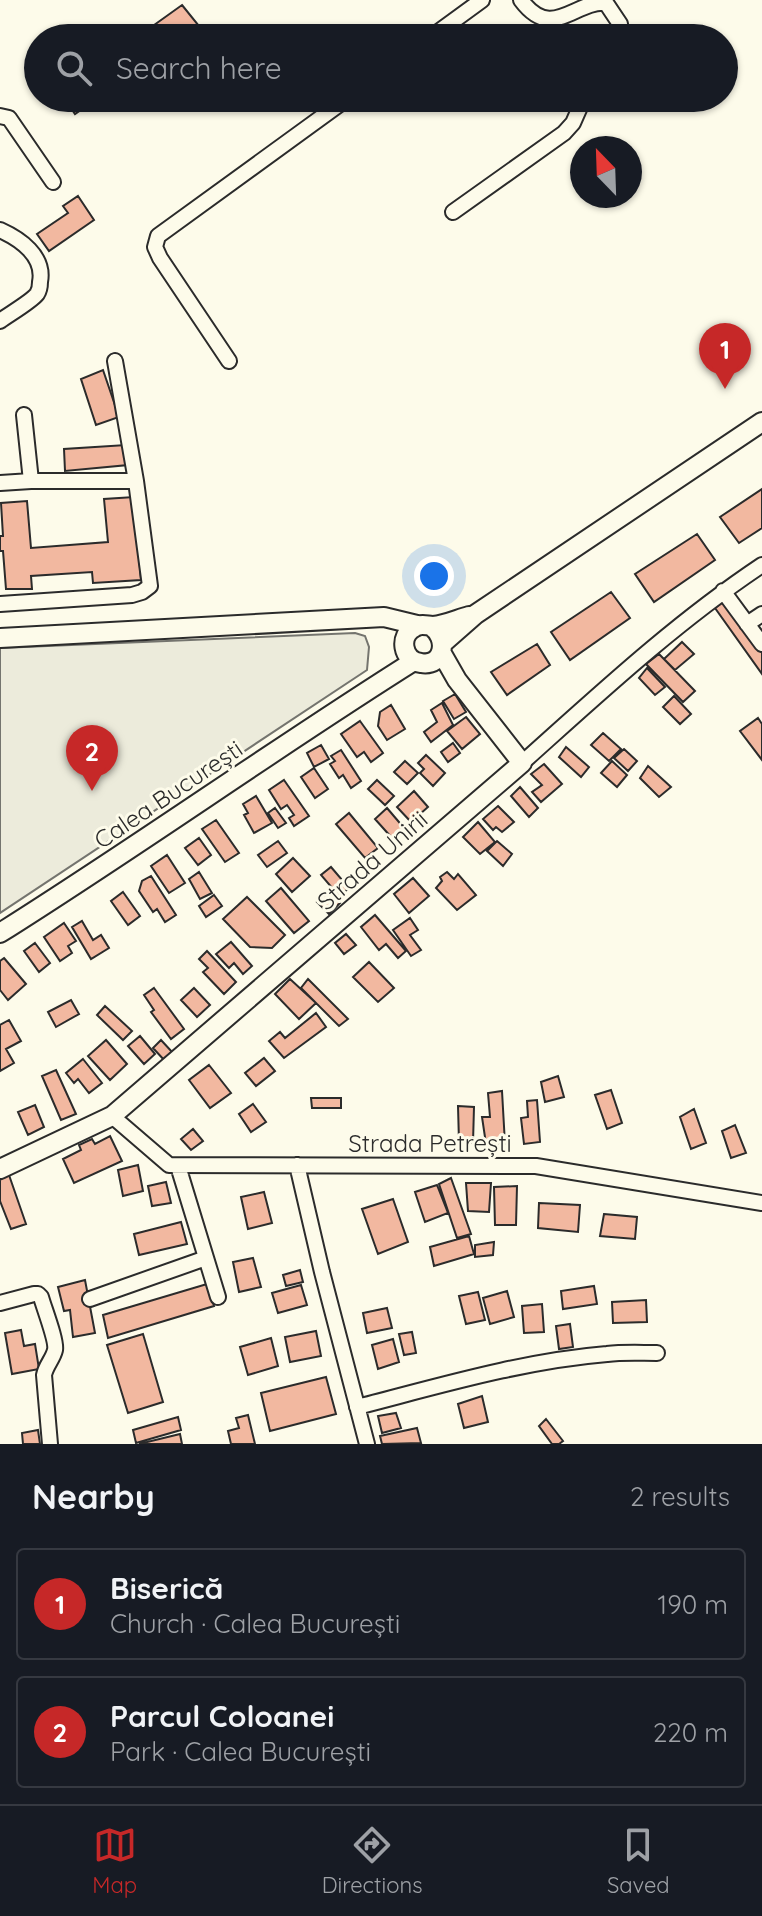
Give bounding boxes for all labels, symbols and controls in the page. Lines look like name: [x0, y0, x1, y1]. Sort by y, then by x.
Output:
search box: [24, 24, 738, 112]
icon: search: [52, 46, 96, 90]
text: Search here: [116, 49, 282, 87]
north arrow: [570, 136, 642, 208]
pin: 1: [699, 323, 751, 389]
your location: [414, 556, 454, 596]
pin: 2: [66, 725, 118, 791]
street label: Calea București: [88, 733, 248, 855]
street label: Strada Unirii: [311, 804, 433, 916]
street label: Strada Petrești: [348, 1128, 512, 1158]
text: Nearby: [32, 1475, 155, 1518]
text: 2 results: [630, 1480, 730, 1513]
text: Biserică: [110, 1569, 223, 1607]
text: 1: [55, 1588, 65, 1621]
text: 190 m: [658, 1588, 728, 1621]
text: Church · Calea București: [110, 1607, 400, 1640]
text: Parcul Coloanei: [110, 1697, 334, 1735]
text: 2: [53, 1716, 67, 1749]
text: 220 m: [653, 1716, 728, 1749]
text: Park · Calea București: [110, 1735, 371, 1768]
tab: Map: [92, 1823, 137, 1899]
tab: Directions: [322, 1823, 422, 1899]
tab: Saved: [607, 1823, 670, 1899]

